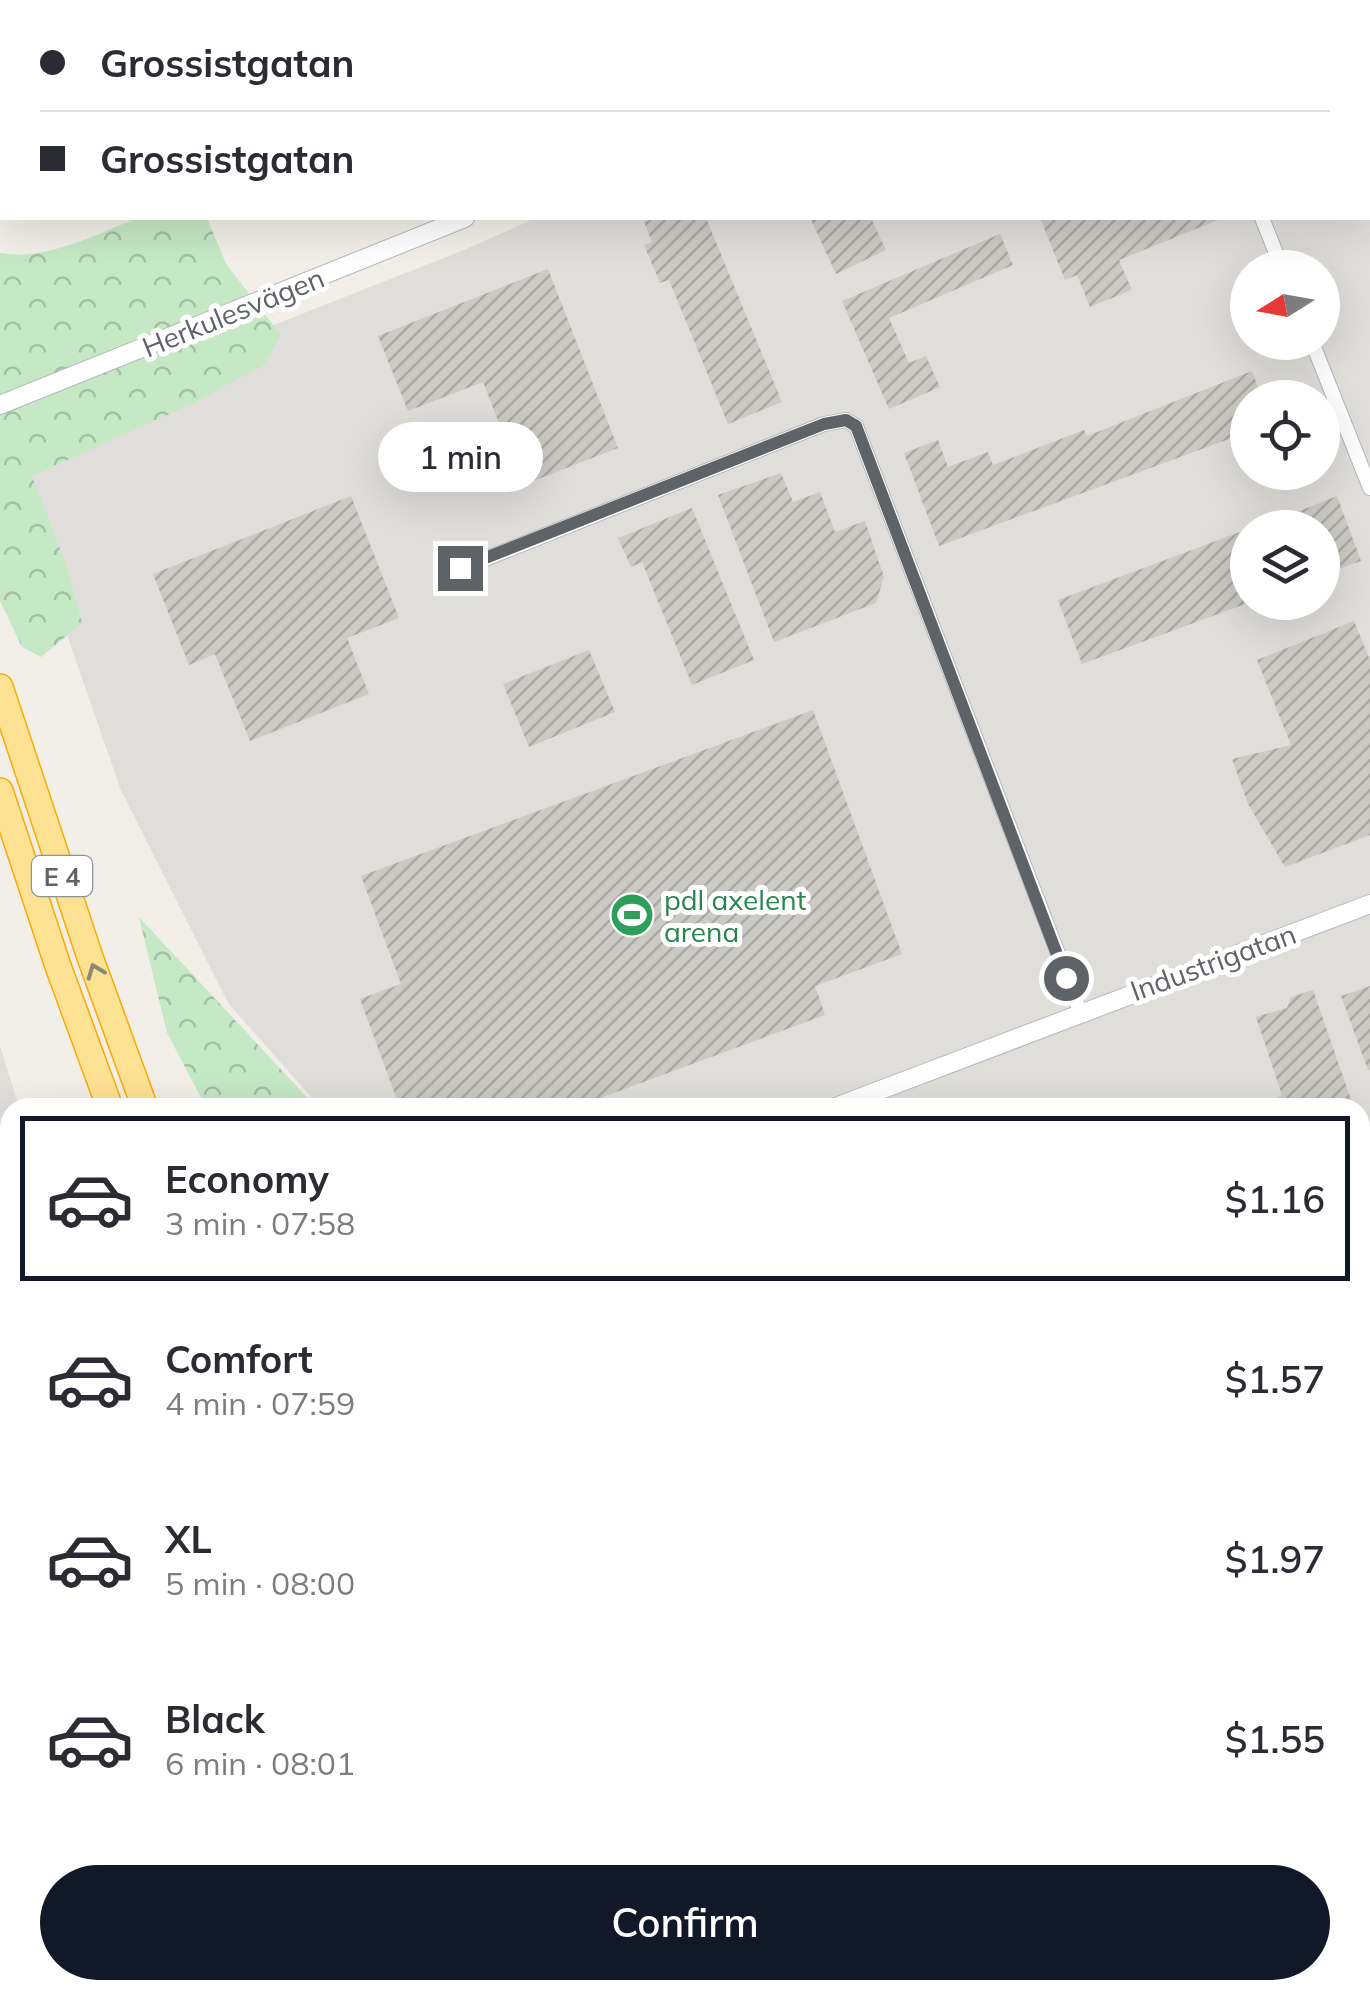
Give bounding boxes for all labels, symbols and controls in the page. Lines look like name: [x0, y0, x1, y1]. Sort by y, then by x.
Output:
text: Grossistgatan: [100, 39, 354, 87]
text: Grossistgatan: [100, 135, 354, 183]
north arrow: [1230, 250, 1340, 360]
map controls: [1230, 250, 1340, 620]
street label: Herkulesvägen: [137, 260, 329, 364]
button: locate: [1230, 380, 1340, 490]
callout: 1 min: [378, 423, 542, 493]
text: 1 min: [419, 437, 502, 477]
button: layers: [1230, 510, 1340, 620]
route end: [438, 546, 483, 591]
road number: E 4: [32, 856, 92, 896]
place label: pdl axelent arena: [664, 882, 807, 949]
sports icon: pdl axelent arena: [609, 892, 655, 938]
street label: Industrigatan: [1125, 916, 1301, 1008]
route start: [1044, 956, 1089, 1001]
one-way arrow: [87, 964, 107, 981]
icon: car: [45, 1154, 135, 1244]
text: Economy: [165, 1155, 329, 1203]
text: $1.16: [1225, 1175, 1325, 1223]
text: 3 min · 07:58: [165, 1203, 355, 1243]
icon: car: [45, 1334, 135, 1424]
text: Comfort: [165, 1335, 313, 1383]
text: $1.57: [1225, 1355, 1325, 1403]
text: 4 min · 07:59: [165, 1383, 355, 1423]
icon: car: [45, 1514, 135, 1604]
text: XL: [165, 1515, 212, 1563]
text: $1.97: [1225, 1535, 1325, 1583]
text: 5 min · 08:00: [165, 1563, 355, 1603]
icon: car: [45, 1694, 135, 1784]
text: Black: [165, 1695, 265, 1743]
text: $1.55: [1225, 1715, 1325, 1763]
text: 6 min · 08:01: [165, 1743, 355, 1783]
button: Confirm: [40, 1865, 1330, 1980]

